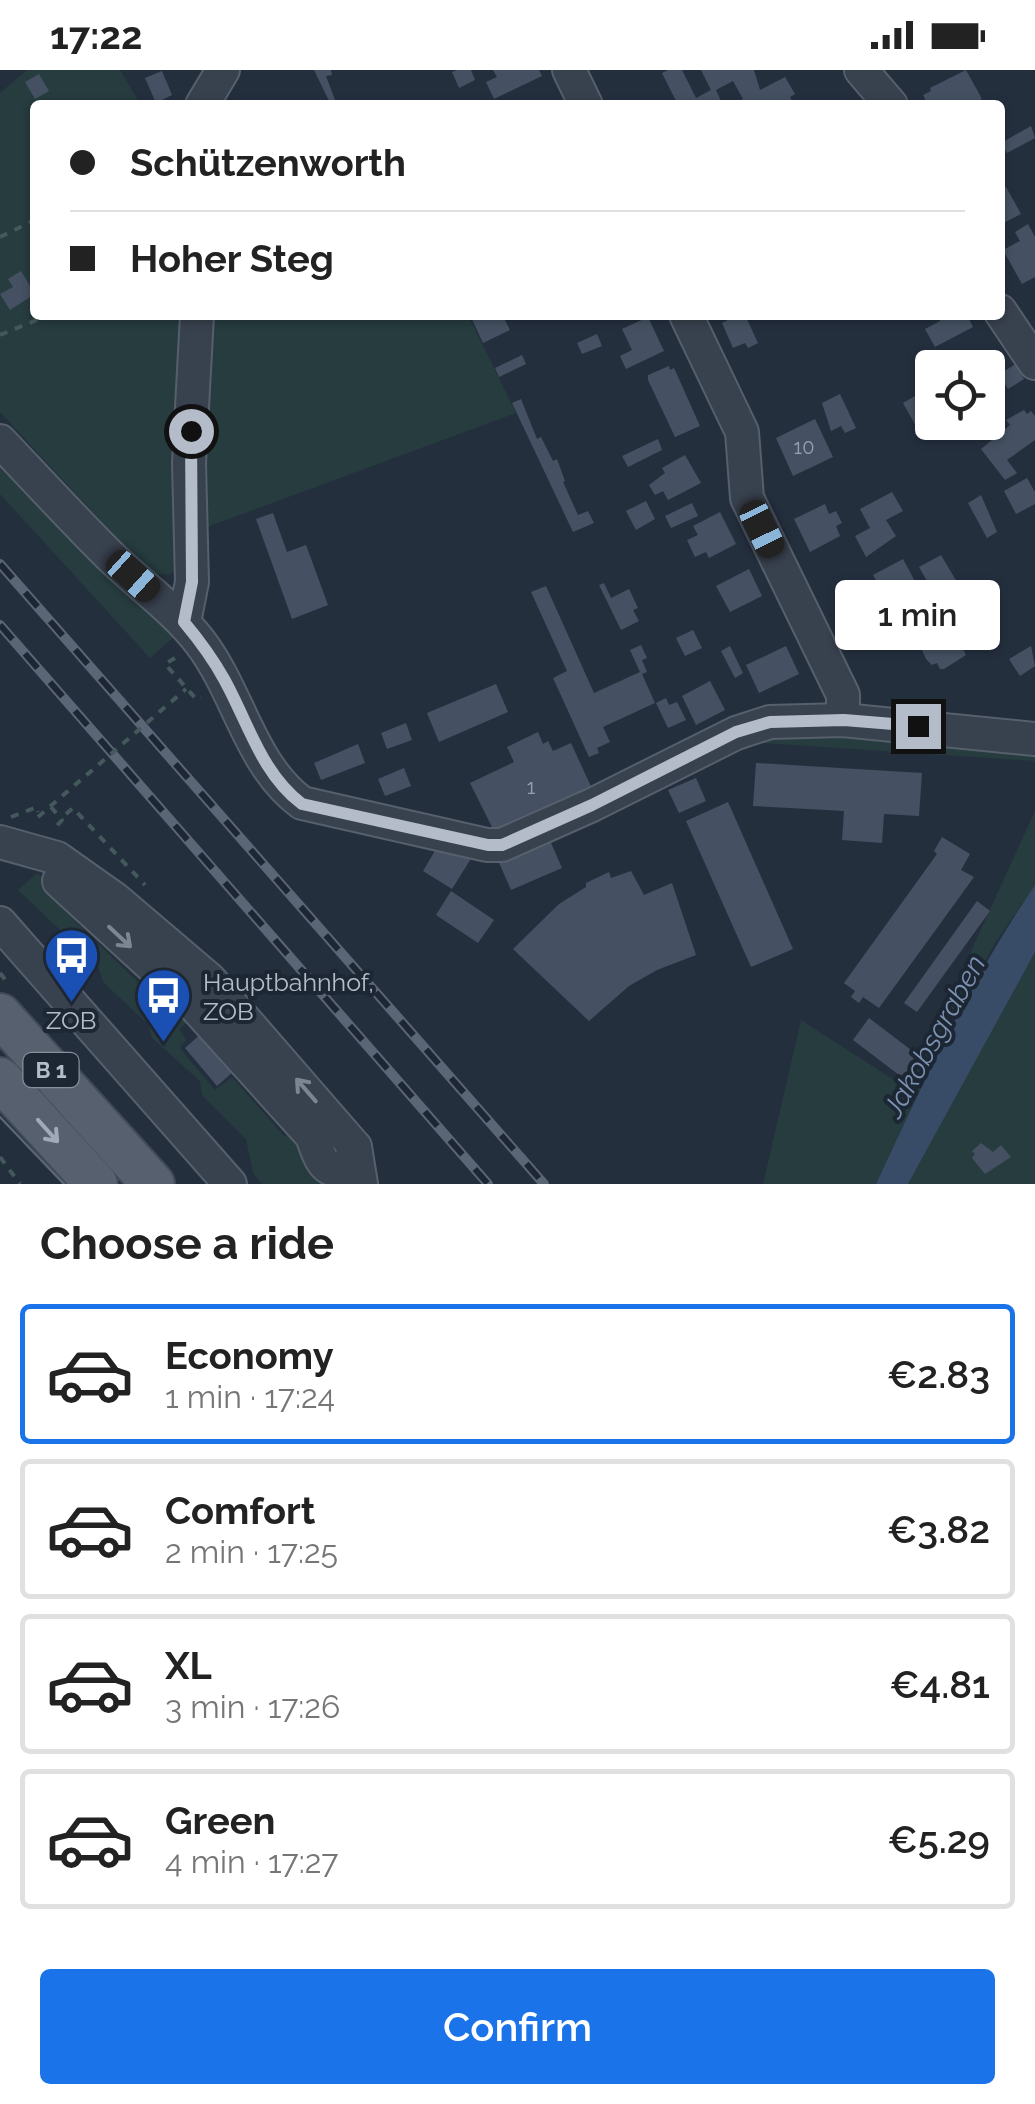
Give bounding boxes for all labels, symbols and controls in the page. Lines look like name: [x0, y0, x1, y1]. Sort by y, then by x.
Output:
text: 17:22: [50, 13, 142, 58]
text: Schützenworth: [130, 140, 406, 185]
text: Hoher Steg: [130, 236, 334, 281]
map controls: [915, 350, 1005, 440]
button: locate: [915, 350, 1005, 440]
route start: [169, 409, 214, 454]
house number: 10: [794, 435, 814, 459]
car: [735, 495, 789, 563]
car: [101, 545, 165, 607]
callout: 1 min: [836, 581, 1000, 651]
text: 1 min: [878, 596, 957, 633]
route end: [896, 704, 941, 749]
house number: 1: [527, 775, 536, 799]
bus stop icon: ZOB: [41, 925, 101, 1004]
one-way arrow: [107, 925, 132, 948]
water label: Jakobsgraben: [875, 950, 992, 1125]
bus stop icon: Hauptbahnhof, ZOB: [134, 966, 194, 1045]
place label: Hauptbahnhof, ZOB: [203, 967, 374, 1026]
place label: ZOB: [46, 1005, 96, 1035]
road number: B 1: [23, 1053, 78, 1087]
one-way arrow: [294, 1078, 317, 1103]
one-way arrow: [36, 1118, 59, 1143]
text: Choose a ride: [40, 1217, 334, 1270]
icon: car: [45, 1329, 135, 1419]
text: Economy: [165, 1333, 334, 1378]
text: €2.83: [887, 1352, 990, 1397]
text: 1 min · 17:24: [165, 1378, 335, 1415]
icon: car: [45, 1484, 135, 1574]
text: Comfort: [165, 1488, 315, 1533]
text: €3.82: [887, 1507, 990, 1552]
text: 2 min · 17:25: [165, 1533, 338, 1570]
icon: car: [45, 1639, 135, 1729]
text: XL: [165, 1643, 212, 1688]
text: €4.81: [889, 1662, 990, 1707]
text: 3 min · 17:26: [165, 1688, 340, 1725]
icon: car: [45, 1794, 135, 1884]
text: Green: [165, 1798, 275, 1843]
text: €5.29: [887, 1817, 990, 1862]
text: 4 min · 17:27: [165, 1843, 339, 1880]
button: Confirm: [40, 1969, 995, 2084]

